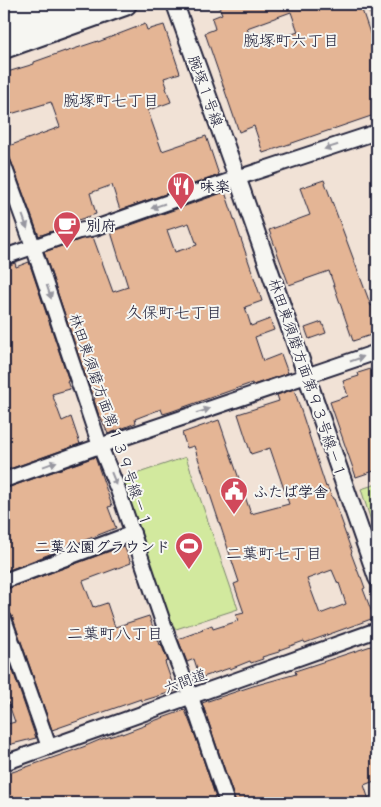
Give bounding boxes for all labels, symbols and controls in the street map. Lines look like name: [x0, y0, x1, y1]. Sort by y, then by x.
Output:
district label: 腕塚町六丁目: [243, 29, 339, 51]
street label: 腕塚１号線: [183, 52, 229, 130]
district label: 腕塚町七丁目: [63, 89, 159, 111]
one-way arrow: [323, 143, 338, 151]
restaurant icon: 味楽: [166, 171, 196, 210]
place label: 味楽: [200, 176, 230, 197]
one-way arrow: [151, 202, 166, 210]
cafe icon: 別府: [52, 210, 82, 249]
one-way arrow: [22, 215, 29, 230]
place label: 別府: [86, 215, 116, 236]
street label: 林田東須磨方面第９３号線－１: [264, 275, 352, 481]
one-way arrow: [46, 285, 53, 300]
district label: 久保町七丁目: [126, 301, 222, 323]
street label: 林田東須磨方面第１３９号線－１: [64, 310, 158, 530]
one-way arrow: [350, 355, 365, 363]
one-way arrow: [196, 406, 211, 414]
one-way arrow: [42, 460, 57, 467]
one-way arrow: [110, 472, 118, 486]
public building icon: ふたば学舎: [219, 476, 249, 515]
place label: ふたば学舎: [253, 481, 328, 502]
sports icon: 二葉公園グラウンド: [174, 531, 204, 570]
place label: 二葉公園グラウンド: [35, 536, 170, 557]
district label: 二葉町七丁目: [226, 542, 322, 564]
district label: 二葉町八丁目: [67, 622, 163, 644]
street label: 六間道: [160, 663, 210, 699]

